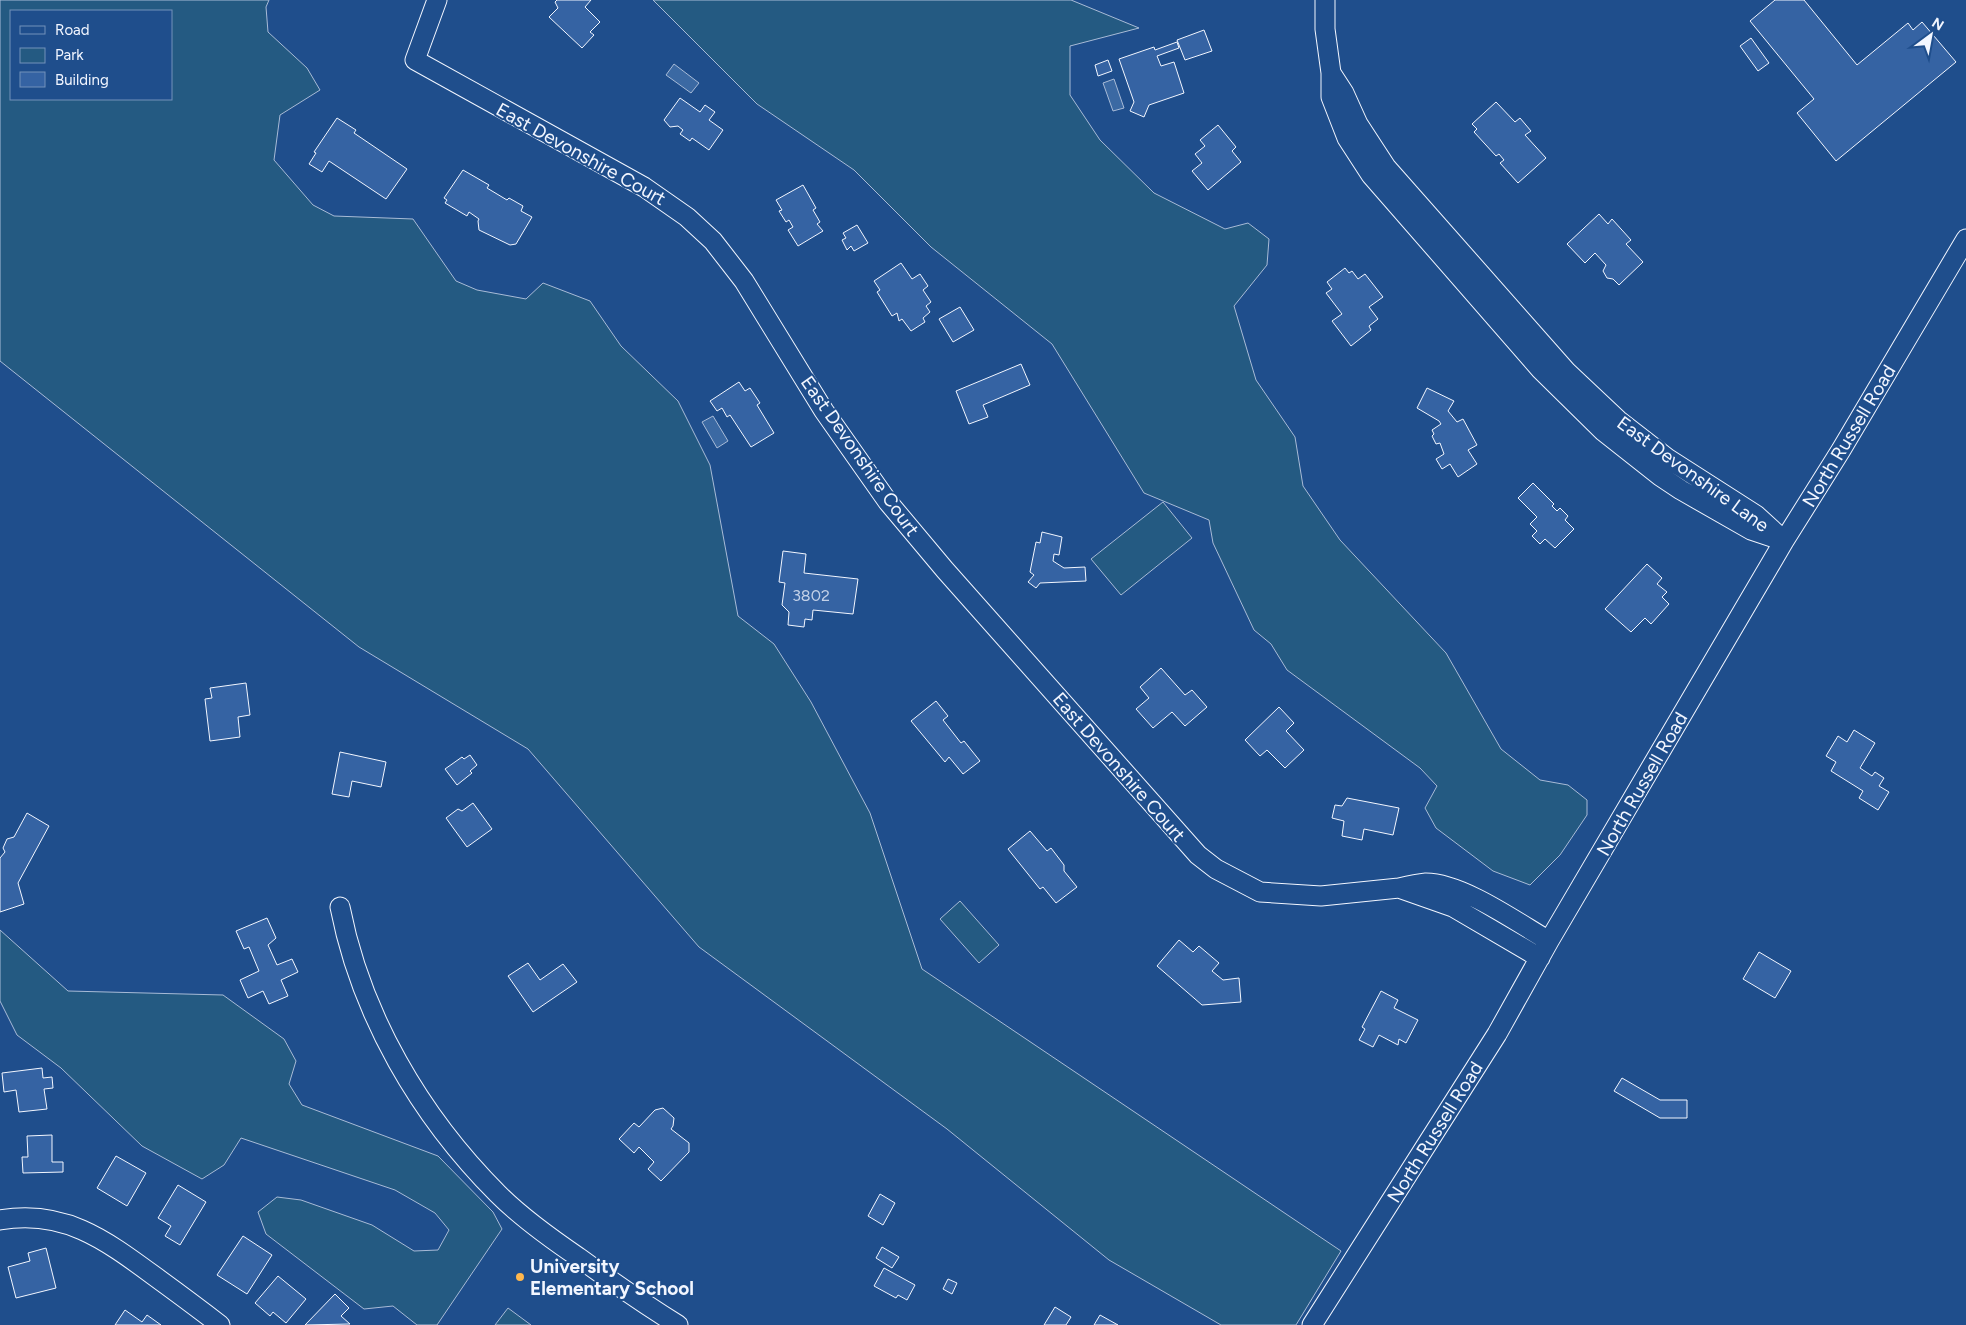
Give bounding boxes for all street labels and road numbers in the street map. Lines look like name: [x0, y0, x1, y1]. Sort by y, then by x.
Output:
street label: East Devonshire Court: [492, 98, 670, 210]
street label: North Russell Road: [1797, 361, 1901, 511]
street label: East Devonshire Court: [796, 371, 924, 541]
street label: East Devonshire Lane: [1613, 411, 1773, 537]
street label: East Devonshire Court: [1048, 688, 1190, 846]
street label: North Russell Road: [1592, 708, 1692, 860]
street label: North Russell Road: [1382, 1057, 1488, 1207]

